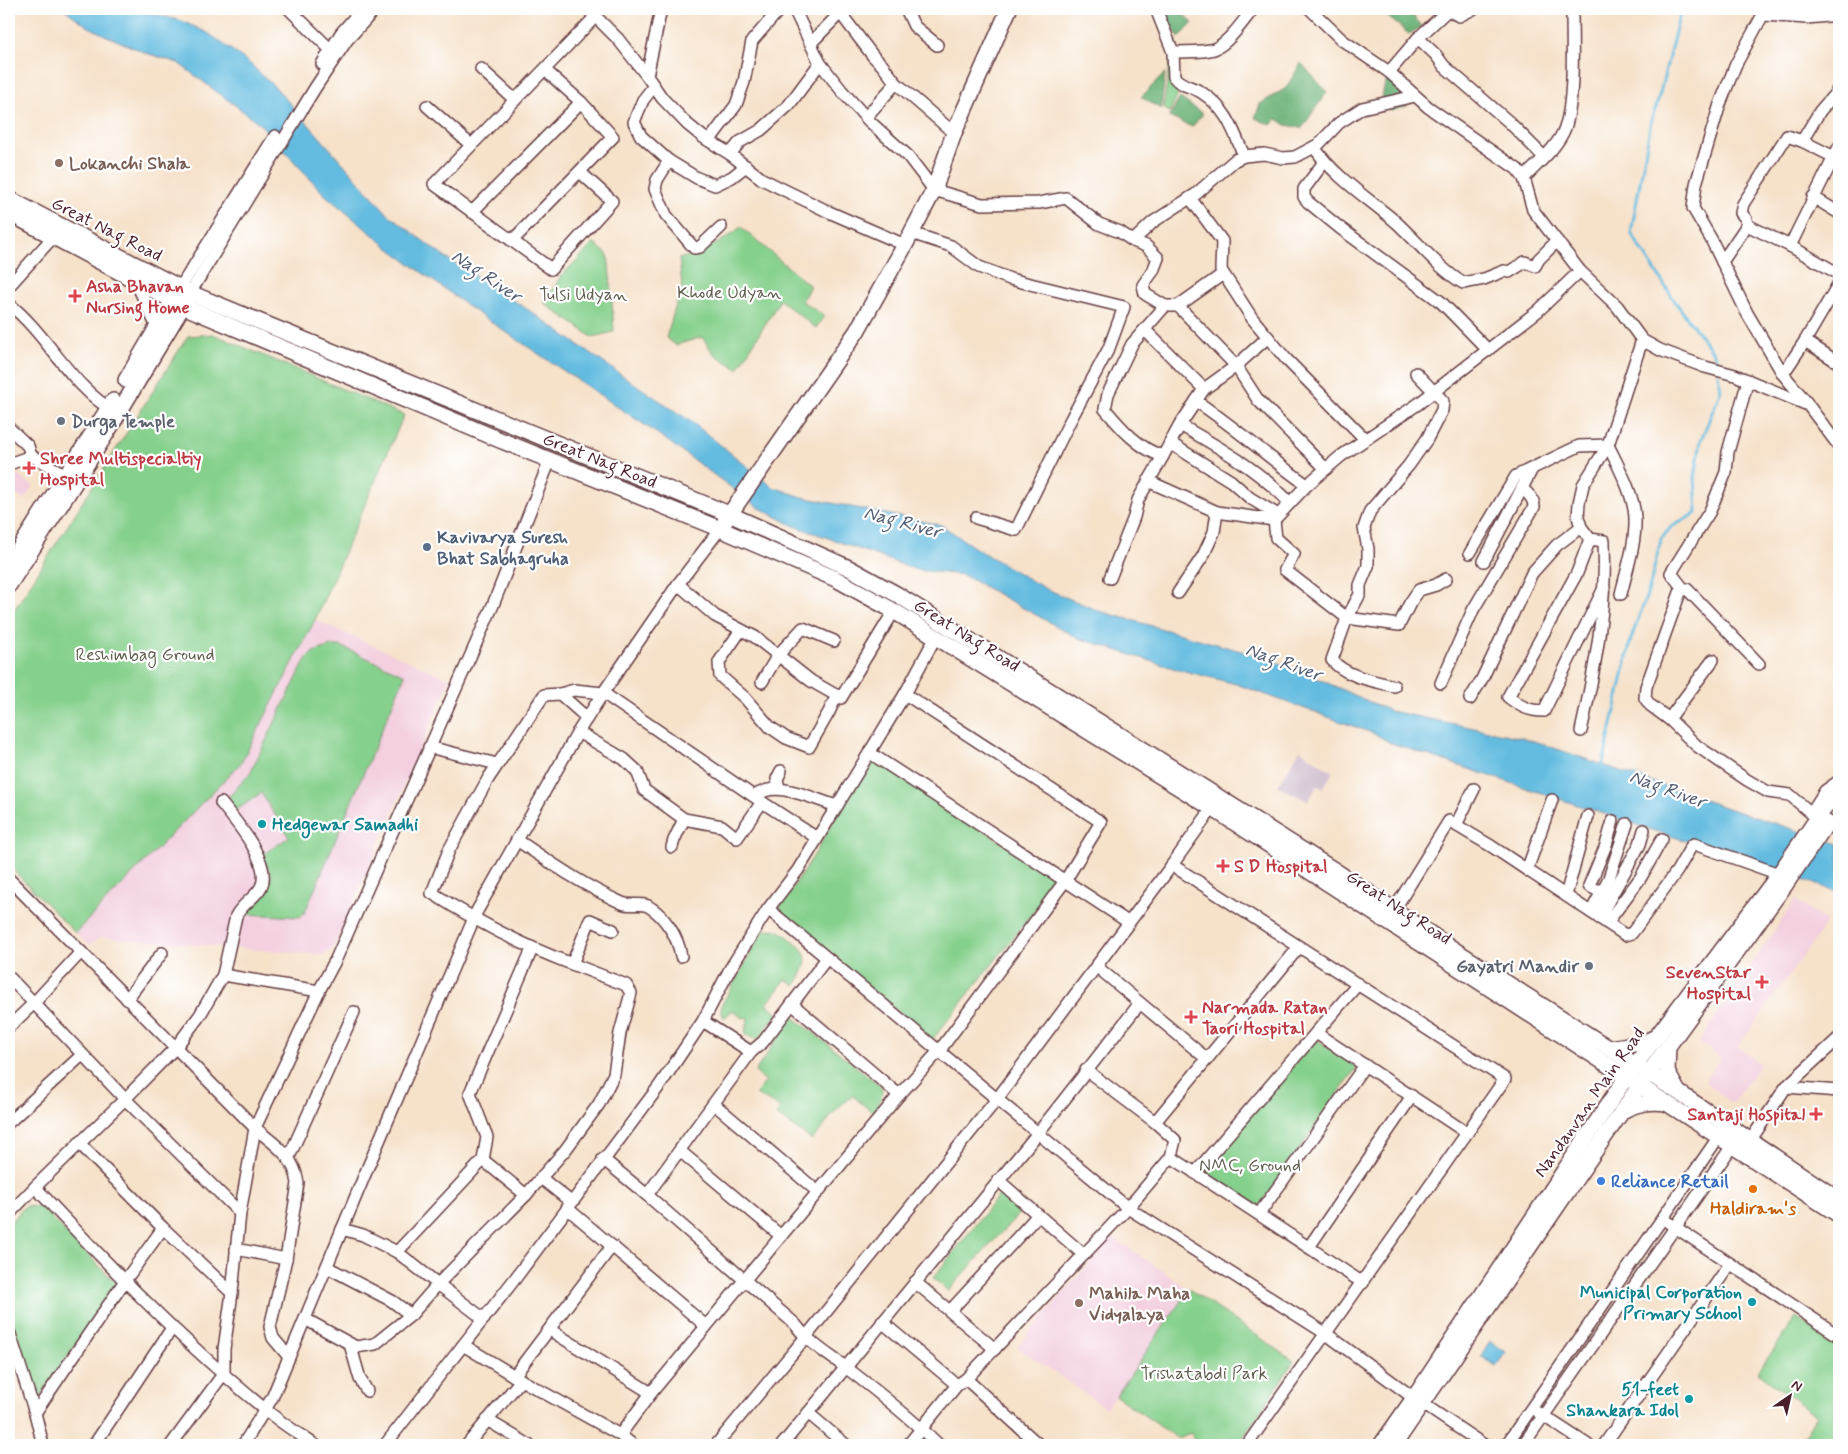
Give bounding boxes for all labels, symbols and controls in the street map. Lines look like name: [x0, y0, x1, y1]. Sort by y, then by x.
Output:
place label: Lokanchi Shala: [69, 152, 191, 176]
marker: Lokanchi Shala: [53, 157, 65, 169]
street label: Great Nag Road: [46, 192, 166, 270]
water label: Nag River: [445, 244, 529, 312]
place label: Asha Bhavan Nursing Home: [86, 275, 190, 322]
park label: Khode Udyan: [677, 281, 781, 305]
park label: Tulsi Udyan: [539, 283, 627, 307]
marker: Asha Bhavan Nursing Home: [68, 289, 82, 303]
place label: Durga Temple: [71, 410, 175, 436]
marker: Durga Temple: [55, 415, 67, 427]
street label: Great Nag Road: [538, 427, 660, 497]
place label: Shree Multispecialtiy Hospital: [40, 447, 202, 492]
marker: Shree Multispecialtiy Hospital: [22, 461, 36, 475]
water label: Nag River: [861, 500, 947, 548]
place label: Kavivarya Suresh Bhat Sabhagruha: [437, 526, 569, 571]
marker: Kavivarya Suresh Bhat Sabhagruha: [421, 541, 433, 553]
street label: Great Nag Road: [908, 594, 1024, 680]
water label: Nag River: [1241, 637, 1328, 691]
park label: Reshimbag Ground: [75, 643, 215, 668]
water label: Nag River: [1625, 764, 1712, 818]
place label: Hedgewar Samadhi: [272, 813, 418, 839]
marker: Hedgewar Samadhi: [256, 818, 268, 830]
place label: S D Hospital: [1234, 855, 1327, 879]
marker: S D Hospital: [1216, 859, 1230, 873]
street label: Great Nag Road: [1340, 865, 1456, 953]
place label: Gayatri Mandir: [1456, 955, 1580, 979]
marker: Gayatri Mandir: [1583, 960, 1595, 972]
place label: SevenStar Hospital: [1666, 961, 1752, 1006]
marker: SevenStar Hospital: [1755, 975, 1769, 989]
place label: Narmada Ratan Taori Hospital: [1202, 996, 1327, 1041]
marker: Narmada Ratan Taori Hospital: [1184, 1010, 1198, 1024]
street label: Nandanvan Main Road: [1529, 1023, 1651, 1182]
place label: Santaji Hospital: [1688, 1103, 1805, 1127]
marker: Santaji Hospital: [1809, 1107, 1823, 1121]
park label: NMC, Ground: [1199, 1154, 1301, 1178]
place label: Reliance Retail: [1611, 1170, 1729, 1194]
marker: Reliance Retail: [1595, 1175, 1607, 1187]
marker: Haldiram's: [1747, 1183, 1759, 1195]
place label: Haldiram's: [1710, 1197, 1796, 1221]
place label: Municipal Corporation Primary School: [1580, 1281, 1742, 1326]
place label: Mahila Maha Vidyalaya: [1089, 1282, 1190, 1327]
marker: Municipal Corporation Primary School: [1746, 1296, 1758, 1308]
marker: Mahila Maha Vidyalaya: [1073, 1297, 1085, 1309]
park label: Trishatabdi Park: [1141, 1362, 1268, 1386]
north arrow: [1766, 1372, 1816, 1422]
text: N: [1788, 1376, 1806, 1396]
place label: 51-feet Shankara Idol: [1566, 1378, 1680, 1423]
marker: 51-feet Shankara Idol: [1683, 1393, 1695, 1405]

